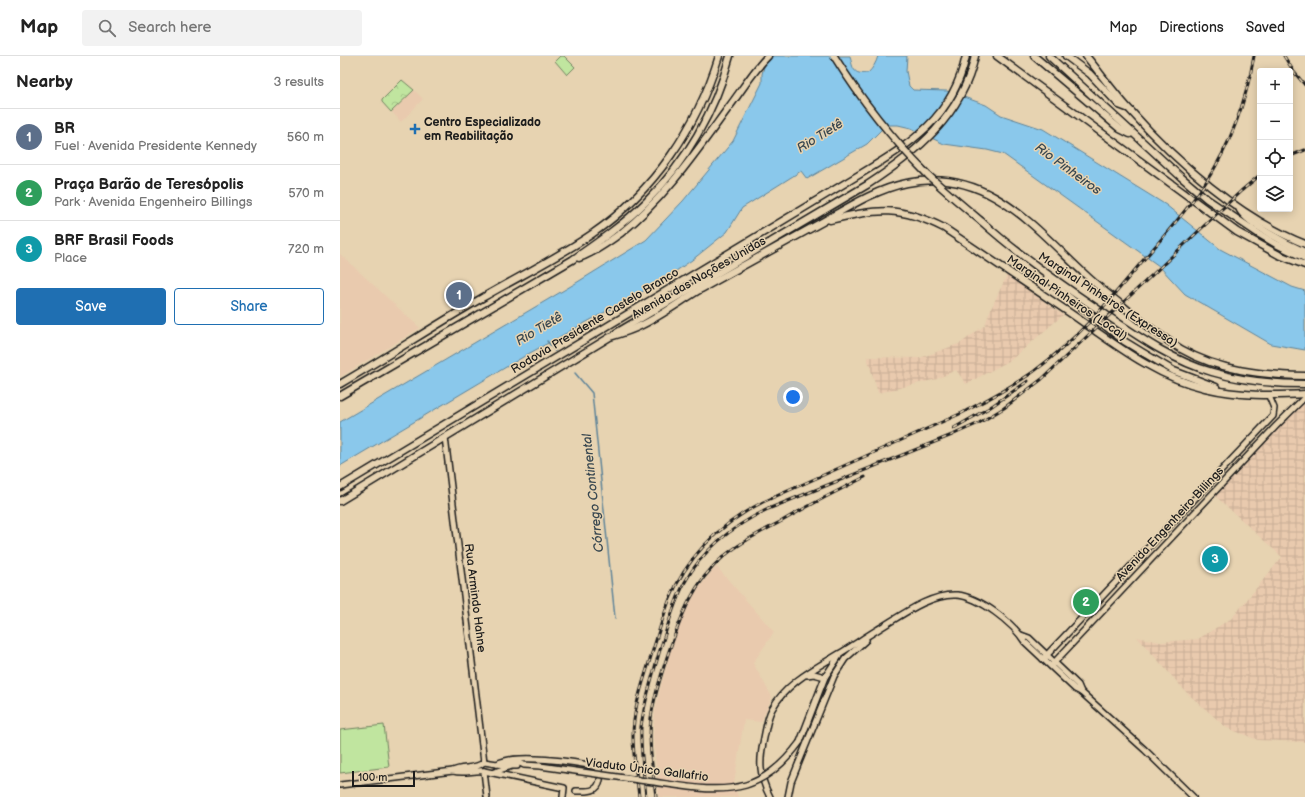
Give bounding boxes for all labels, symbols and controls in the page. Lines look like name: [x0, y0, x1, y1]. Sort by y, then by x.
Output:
search box: [82, 10, 362, 46]
text: Map: [20, 16, 58, 39]
icon: search: [96, 17, 118, 39]
text: Search here: [128, 18, 211, 37]
text: Map: [1109, 19, 1137, 36]
text: Directions: [1159, 19, 1224, 36]
text: Saved: [1246, 19, 1285, 36]
map controls: [1257, 68, 1293, 212]
button: +: [1257, 68, 1293, 104]
text: Nearby: [16, 72, 73, 92]
text: 3 results: [273, 74, 324, 90]
button: −: [1257, 104, 1293, 140]
place label: Centro Especializado em Reabilitação: [424, 115, 541, 144]
water label: Rio Tietê: [794, 115, 846, 156]
text: BR: [54, 119, 75, 138]
marker: Centro Especializado em Reabilitação: [409, 123, 421, 135]
text: 1: [26, 129, 32, 145]
text: 560 m: [287, 129, 324, 145]
text: Fuel · Avenida Presidente Kennedy: [54, 138, 257, 154]
water label: Rio Pinheiros: [1032, 140, 1105, 199]
button: locate: [1257, 140, 1293, 176]
text: Praça Barão de Teresópolis: [54, 175, 244, 194]
button: layers: [1257, 176, 1293, 212]
text: 2: [25, 185, 33, 201]
text: 570 m: [288, 185, 324, 201]
text: Park · Avenida Engenheiro Billings: [54, 194, 252, 210]
text: BRF Brasil Foods: [54, 231, 174, 250]
street label: Avenida das Nações Unidas: [629, 233, 769, 323]
text: 3: [25, 241, 33, 257]
text: 720 m: [288, 241, 324, 257]
street label: Marginal Pinheiros (Expressa): [1035, 249, 1181, 351]
text: Place: [54, 250, 87, 266]
street label: Marginal Pinheiros (Local): [1004, 252, 1130, 344]
street label: Rodovia Presidente Castelo Branco: [508, 265, 682, 377]
pin: 1: [446, 280, 472, 310]
button: Save: [16, 288, 166, 325]
button: Share: [174, 288, 324, 325]
water label: Rio Tietê: [513, 309, 566, 349]
your location: [783, 387, 803, 407]
water label: Córrego Continental: [579, 432, 607, 553]
street label: Avenida Engenheiro Billings: [1113, 464, 1227, 584]
street label: Rua Armindo Hahne: [461, 543, 489, 653]
pin: 3: [1202, 544, 1228, 574]
pin: 2: [1073, 587, 1099, 617]
street label: Viaduto Único Gallafrio: [585, 753, 710, 785]
scale bar: [352, 769, 415, 788]
text: 100 m: [358, 771, 387, 784]

